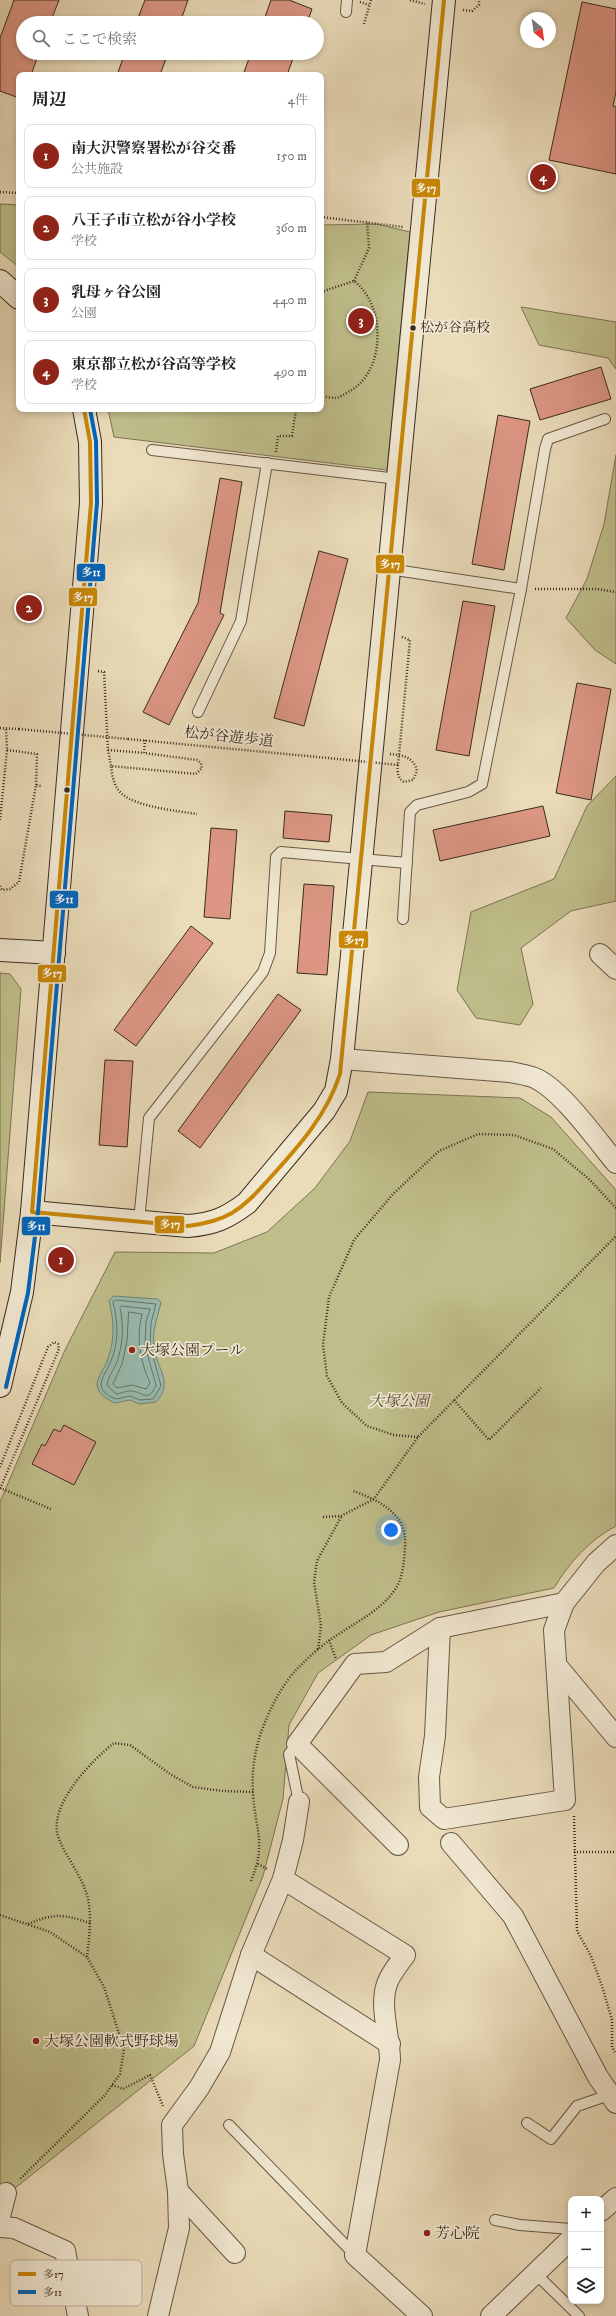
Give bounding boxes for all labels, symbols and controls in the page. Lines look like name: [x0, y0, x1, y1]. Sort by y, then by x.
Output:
north arrow: [520, 12, 556, 48]
search box: [16, 16, 324, 60]
icon: search: [30, 27, 52, 49]
text: ここで検索: [62, 30, 137, 49]
text: 周辺: [32, 89, 66, 111]
text: 4件: [288, 92, 308, 108]
text: 南大沢警察署松が谷交番: [71, 139, 236, 158]
text: 1: [44, 148, 48, 164]
text: 150 m: [276, 148, 307, 164]
text: 公共施設: [71, 161, 123, 177]
pin: 4: [530, 162, 556, 192]
line badge: 多17: [411, 178, 441, 198]
text: 多17: [416, 182, 437, 196]
text: 八王子市立松が谷小学校: [71, 211, 236, 230]
text: 2: [43, 220, 49, 236]
text: 360 m: [276, 220, 307, 236]
text: 学校: [71, 233, 97, 249]
text: 乳母ヶ谷公園: [71, 283, 161, 302]
text: 3: [44, 292, 48, 308]
text: 440 m: [272, 292, 307, 308]
text: 公園: [71, 305, 97, 321]
pin: 3: [348, 306, 374, 336]
place label: 松が谷高校: [420, 319, 490, 337]
marker: 松が谷高校: [408, 323, 418, 333]
text: 東京都立松が谷高等学校: [71, 355, 236, 374]
text: 4: [42, 364, 50, 380]
text: 490 m: [273, 364, 307, 380]
text: 学校: [71, 377, 97, 393]
line badge: 多17: [375, 554, 405, 574]
text: 多17: [380, 558, 401, 572]
line badge: 多11: [76, 563, 106, 582]
text: 多11: [81, 566, 101, 580]
line badge: 多17: [68, 587, 98, 607]
text: 多17: [73, 591, 94, 605]
pin: 2: [16, 593, 42, 623]
street label: 松が谷遊歩道: [183, 723, 275, 751]
unlabelled marker: [62, 785, 72, 795]
line badge: 多11: [49, 890, 79, 909]
text: 多11: [54, 893, 74, 907]
line badge: 多17: [338, 930, 369, 949]
text: 多17: [344, 934, 365, 948]
line badge: 多17: [37, 964, 67, 983]
text: 多17: [42, 967, 63, 981]
line badge: 多17: [154, 1215, 185, 1234]
line badge: 多11: [21, 1216, 51, 1236]
text: 多17: [160, 1218, 181, 1232]
text: 多11: [26, 1220, 46, 1234]
pin: 1: [48, 1245, 74, 1275]
place label: 大塚公園プール: [140, 1341, 244, 1360]
marker: 大塚公園プール: [127, 1345, 137, 1355]
park label: 大塚公園: [369, 1392, 432, 1411]
your location: [381, 1520, 401, 1540]
place label: 大塚公園軟式野球場: [44, 2032, 179, 2051]
marker: 大塚公園軟式野球場: [31, 2036, 41, 2046]
map controls: [568, 2196, 604, 2304]
button: +: [568, 2196, 604, 2232]
place label: 芳心院: [435, 2224, 480, 2243]
marker: 芳心院: [422, 2228, 432, 2238]
button: −: [568, 2232, 604, 2268]
legend: [10, 2260, 142, 2306]
text: 多17: [43, 2268, 64, 2282]
button: layers: [568, 2268, 604, 2304]
text: 多11: [43, 2286, 62, 2300]

